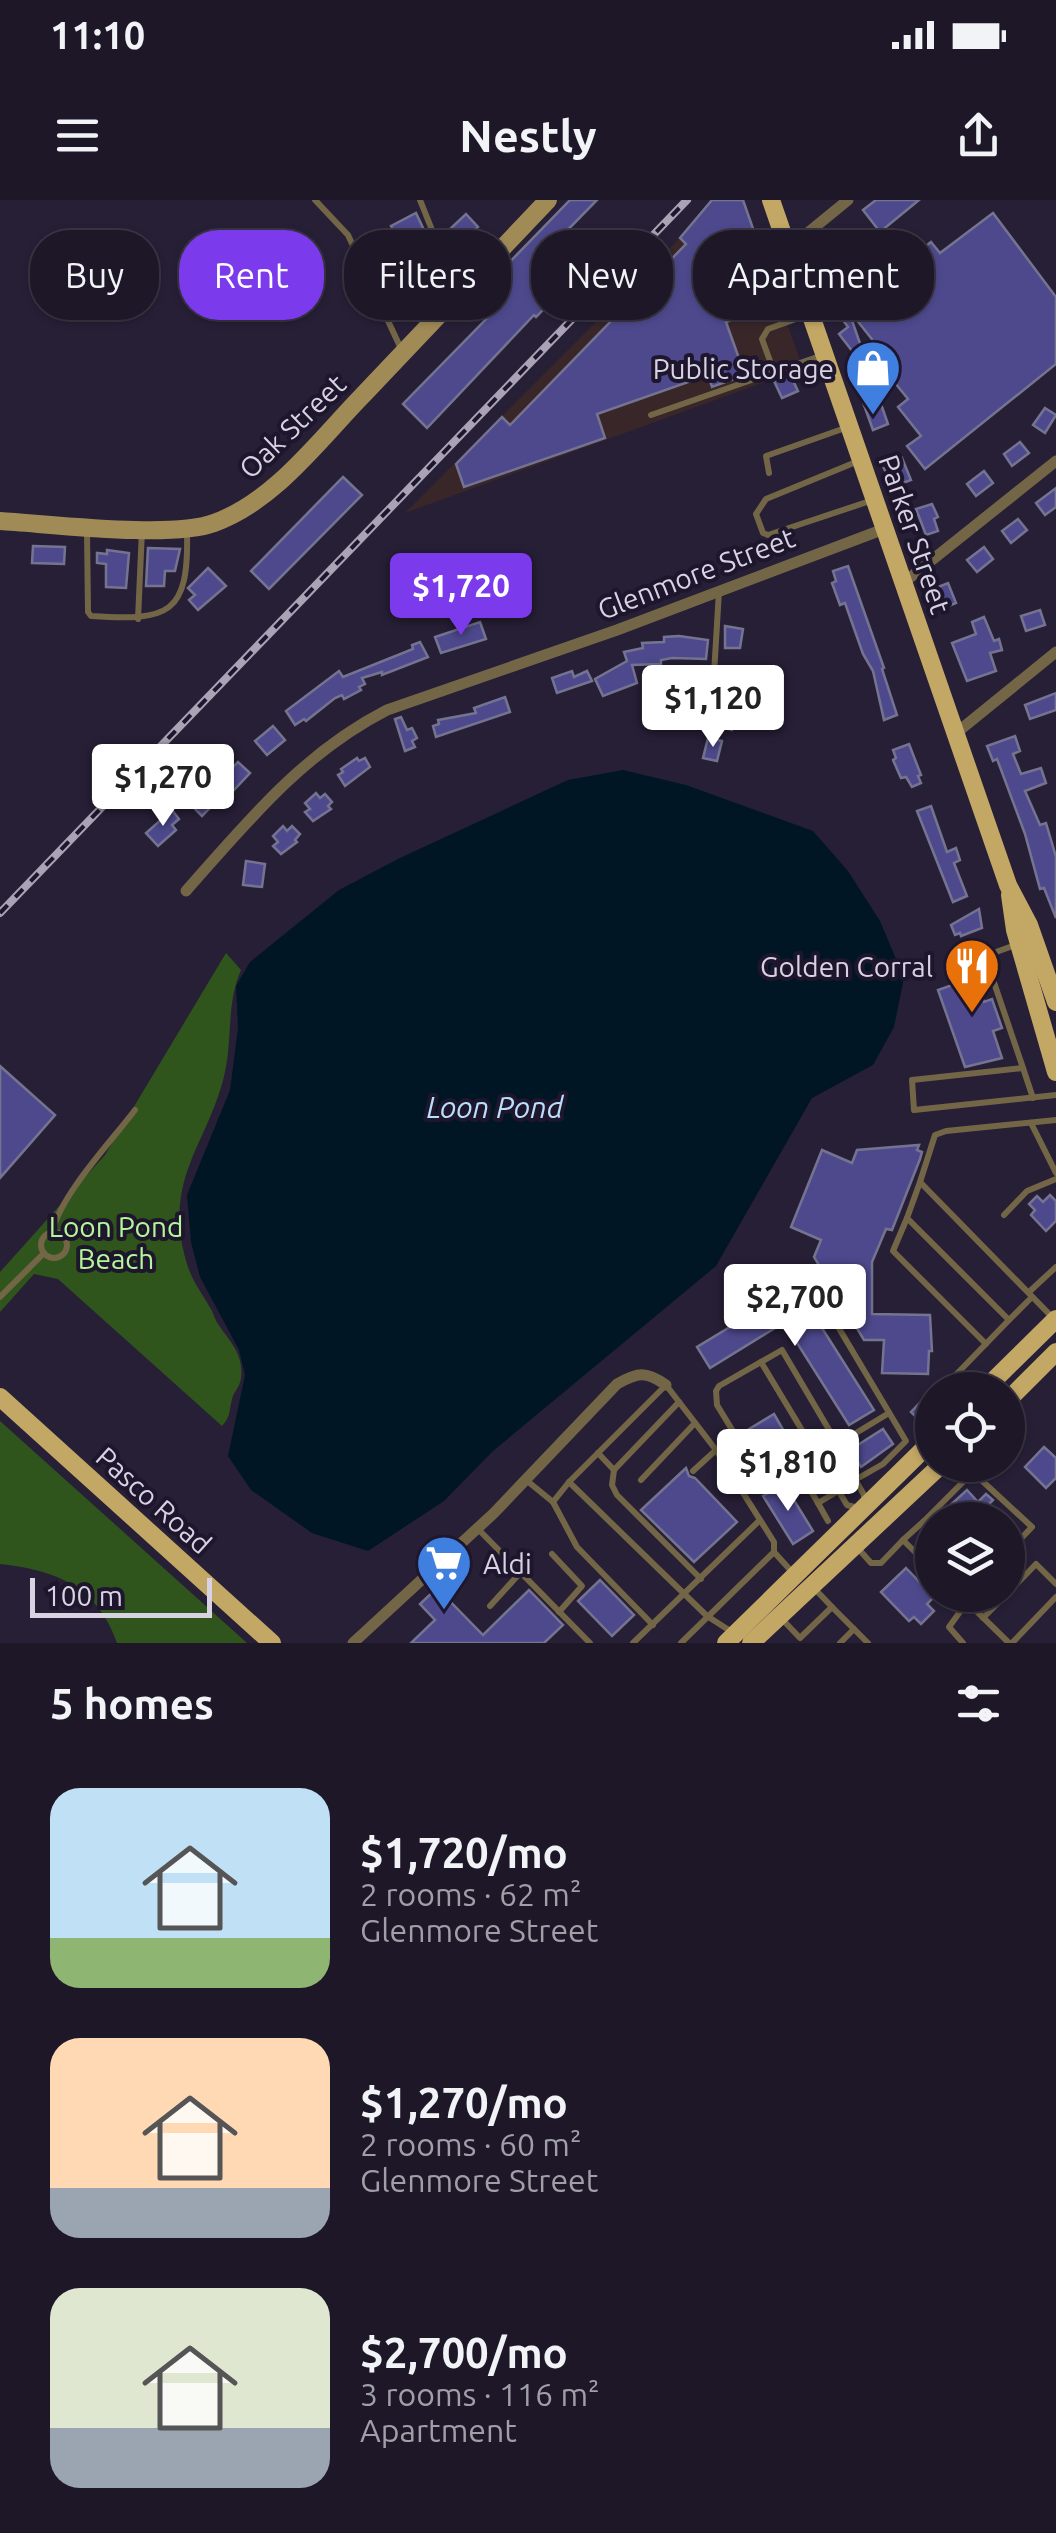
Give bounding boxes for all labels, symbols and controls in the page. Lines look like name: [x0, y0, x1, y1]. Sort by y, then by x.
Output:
text: 11:10: [50, 14, 145, 56]
icon: menu: [50, 108, 105, 163]
icon: share: [951, 108, 1006, 163]
text: Nestly: [459, 110, 597, 161]
chip: Buy: [30, 230, 159, 320]
chip: Rent: [179, 230, 324, 320]
chip: Filters: [344, 230, 511, 320]
chip: New: [531, 230, 673, 320]
chip: Apartment: [693, 230, 934, 320]
shop icon: Public Storage: [843, 338, 903, 417]
place label: Public Storage: [653, 353, 834, 384]
street label: Oak Street: [233, 368, 351, 484]
street label: Parker Street: [873, 451, 957, 617]
street label: Glenmore Street: [593, 521, 799, 625]
pin: $1,720: [380, 553, 542, 638]
text: $1,720: [412, 567, 510, 603]
pin: $1,120: [632, 665, 794, 750]
text: $1,120: [664, 679, 762, 715]
pin: $1,270: [82, 744, 244, 829]
text: $1,270: [114, 758, 212, 794]
restaurant icon: Golden Corral: [942, 936, 1002, 1015]
place label: Golden Corral: [760, 951, 933, 982]
water label: Loon Pond: [427, 1090, 565, 1124]
park label: Loon Pond Beach: [49, 1211, 183, 1274]
pin: $2,700: [714, 1264, 876, 1349]
text: $2,700: [746, 1278, 844, 1314]
map controls: [915, 1372, 1025, 1612]
button: locate: [915, 1372, 1025, 1482]
pin: $1,810: [707, 1429, 869, 1514]
street label: Pasco Road: [90, 1441, 218, 1559]
text: $1,810: [739, 1443, 837, 1479]
button: layers: [915, 1502, 1025, 1612]
supermarket icon: Aldi: [414, 1533, 474, 1612]
place label: Aldi: [483, 1548, 532, 1579]
scale bar: [30, 1573, 212, 1618]
text: 100 m: [45, 1580, 123, 1611]
icon: filters: [951, 1676, 1006, 1731]
text: 5 homes: [50, 1680, 214, 1727]
icon: home: [130, 1828, 250, 1948]
text: $1,720/mo: [360, 1829, 568, 1876]
text: 2 rooms · 62 m²: [360, 1876, 581, 1912]
text: Glenmore Street: [360, 1912, 598, 1948]
icon: home: [130, 2078, 250, 2198]
text: $1,270/mo: [360, 2079, 568, 2126]
text: 2 rooms · 60 m²: [360, 2126, 581, 2162]
text: Glenmore Street: [360, 2162, 598, 2198]
icon: home: [130, 2328, 250, 2448]
text: $2,700/mo: [360, 2329, 568, 2376]
text: 3 rooms · 116 m²: [360, 2376, 600, 2412]
text: Apartment: [360, 2412, 517, 2448]

